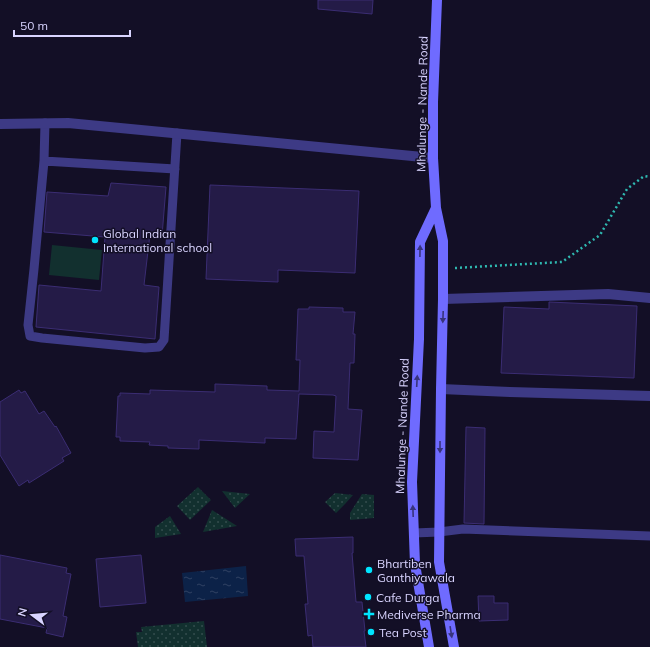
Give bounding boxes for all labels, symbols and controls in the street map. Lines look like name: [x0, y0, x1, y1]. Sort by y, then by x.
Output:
scale bar: [14, 12, 130, 38]
text: 50 m: [20, 18, 48, 33]
street label: Mhalunge - Nande Road: [413, 36, 431, 172]
place label: Global Indian International school: [103, 226, 212, 255]
marker: Global Indian International school: [90, 235, 100, 245]
one-way arrow: [417, 244, 423, 257]
one-way arrow: [440, 311, 446, 324]
street label: Mhalunge - Nande Road: [392, 358, 412, 494]
one-way arrow: [413, 375, 420, 387]
one-way arrow: [437, 441, 443, 454]
one-way arrow: [410, 504, 416, 517]
place label: Bhartiben Ganthiyawala: [377, 556, 455, 585]
marker: Bhartiben Ganthiyawala: [364, 565, 374, 575]
place label: Cafe Durga: [376, 590, 439, 605]
marker: Cafe Durga: [363, 592, 373, 602]
north arrow: [12, 595, 52, 635]
text: N: [15, 606, 30, 618]
place label: Mediverse Pharma: [377, 607, 481, 622]
marker: Mediverse Pharma: [364, 609, 374, 619]
place label: Tea Post: [379, 625, 427, 640]
one-way arrow: [448, 626, 454, 638]
marker: Tea Post: [366, 627, 376, 637]

